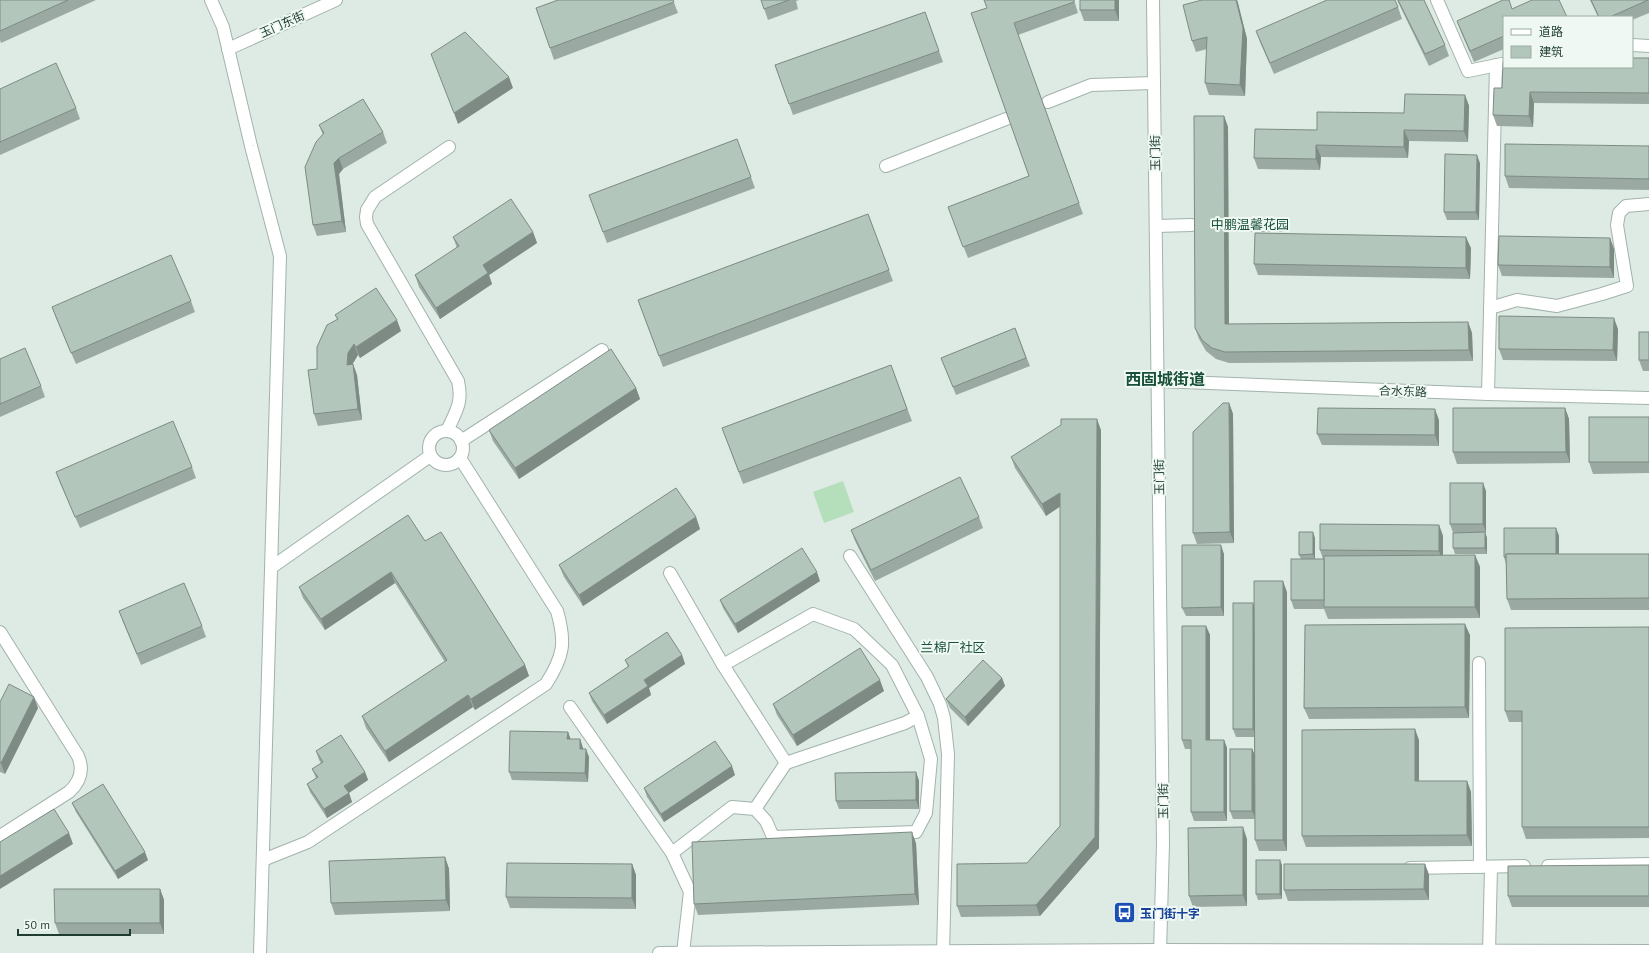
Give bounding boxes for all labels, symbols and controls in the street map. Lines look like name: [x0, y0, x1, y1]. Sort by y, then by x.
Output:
street label: 玉门东街: [257, 7, 307, 41]
legend: [1503, 16, 1633, 68]
text: 道路: [1539, 24, 1563, 39]
text: 建筑: [1539, 44, 1563, 59]
street label: 玉门街: [1147, 135, 1163, 171]
district label: 中鹏温馨花园: [1211, 216, 1289, 233]
district label: 西固城街道: [1125, 369, 1205, 389]
street label: 合水东路: [1379, 383, 1427, 399]
street label: 玉门街: [1151, 459, 1167, 495]
district label: 兰棉厂社区: [920, 639, 986, 656]
street label: 玉门街: [1155, 783, 1171, 819]
bus stop icon: 玉门街十字: [1112, 900, 1138, 926]
place label: 玉门街十字: [1140, 906, 1200, 921]
scale bar: [18, 911, 130, 937]
text: 50 m: [24, 917, 50, 932]

